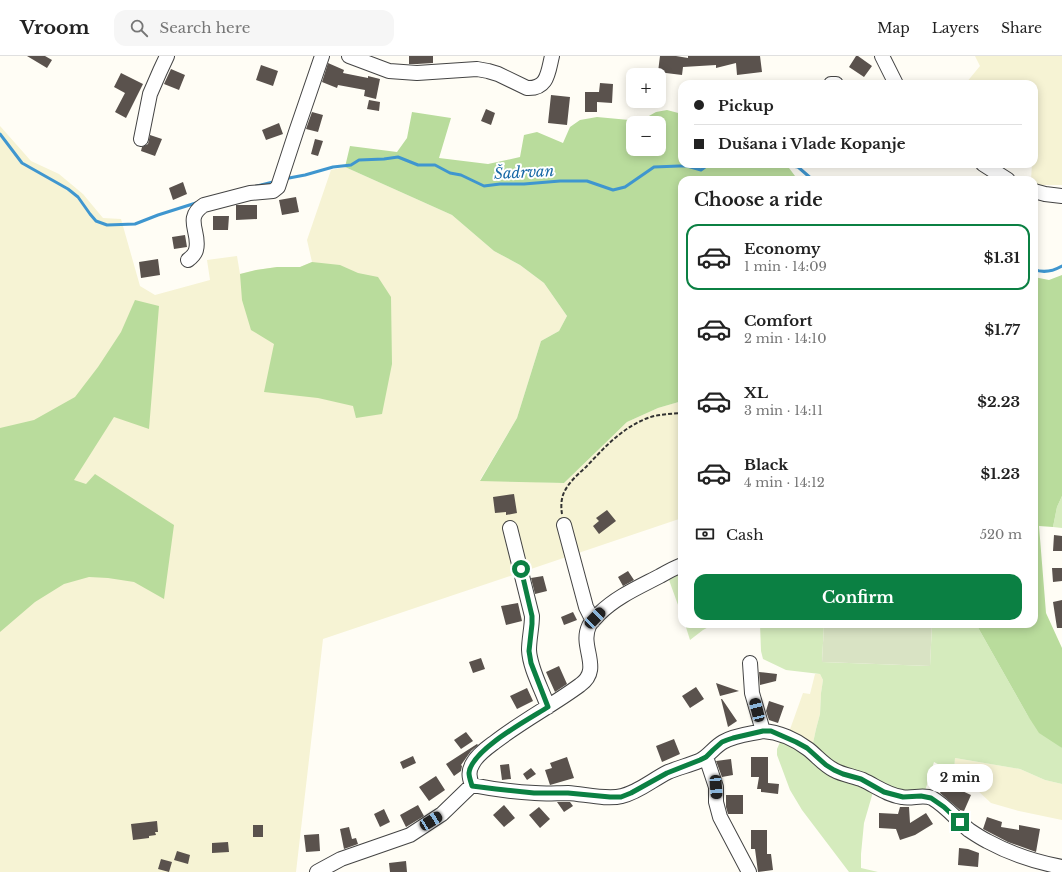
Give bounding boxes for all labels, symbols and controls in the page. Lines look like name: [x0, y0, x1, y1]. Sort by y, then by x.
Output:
search box: [114, 10, 394, 46]
text: Vroom: [20, 16, 90, 39]
icon: search: [128, 17, 150, 39]
text: Search here: [160, 18, 250, 37]
text: Map: [877, 19, 910, 37]
text: Layers: [932, 19, 979, 37]
text: Share: [1001, 19, 1042, 37]
map controls: [626, 68, 666, 156]
button: +: [626, 68, 666, 108]
text: Pickup: [718, 96, 774, 115]
button: −: [626, 116, 666, 156]
text: Dušana i Vlade Kopanje: [718, 134, 906, 153]
water label: Šadrvan: [494, 161, 554, 183]
text: Choose a ride: [694, 189, 823, 211]
icon: car: [696, 239, 732, 275]
text: Economy: [744, 239, 821, 258]
text: $1.31: [984, 248, 1020, 267]
text: 1 min · 14:09: [744, 258, 827, 275]
icon: car: [696, 311, 732, 347]
text: Comfort: [744, 311, 812, 330]
text: $1.77: [985, 320, 1020, 339]
text: 2 min · 14:10: [744, 330, 826, 347]
icon: car: [696, 383, 732, 419]
text: XL: [744, 383, 768, 402]
text: $2.23: [977, 392, 1020, 411]
text: 3 min · 14:11: [744, 402, 823, 419]
icon: car: [696, 455, 732, 491]
text: Black: [744, 455, 788, 474]
text: $1.23: [981, 464, 1020, 483]
text: 4 min · 14:12: [744, 474, 825, 491]
icon: cash: [694, 523, 716, 545]
text: Cash: [726, 525, 763, 544]
text: 520 m: [980, 526, 1022, 543]
route start: [512, 560, 530, 578]
button: Confirm: [694, 574, 1022, 620]
car: [582, 605, 608, 631]
car: [748, 697, 766, 723]
callout: 2 min: [927, 764, 993, 792]
text: 2 min: [940, 769, 980, 786]
car: [709, 775, 723, 799]
car: [418, 810, 444, 832]
route end: [951, 813, 969, 831]

